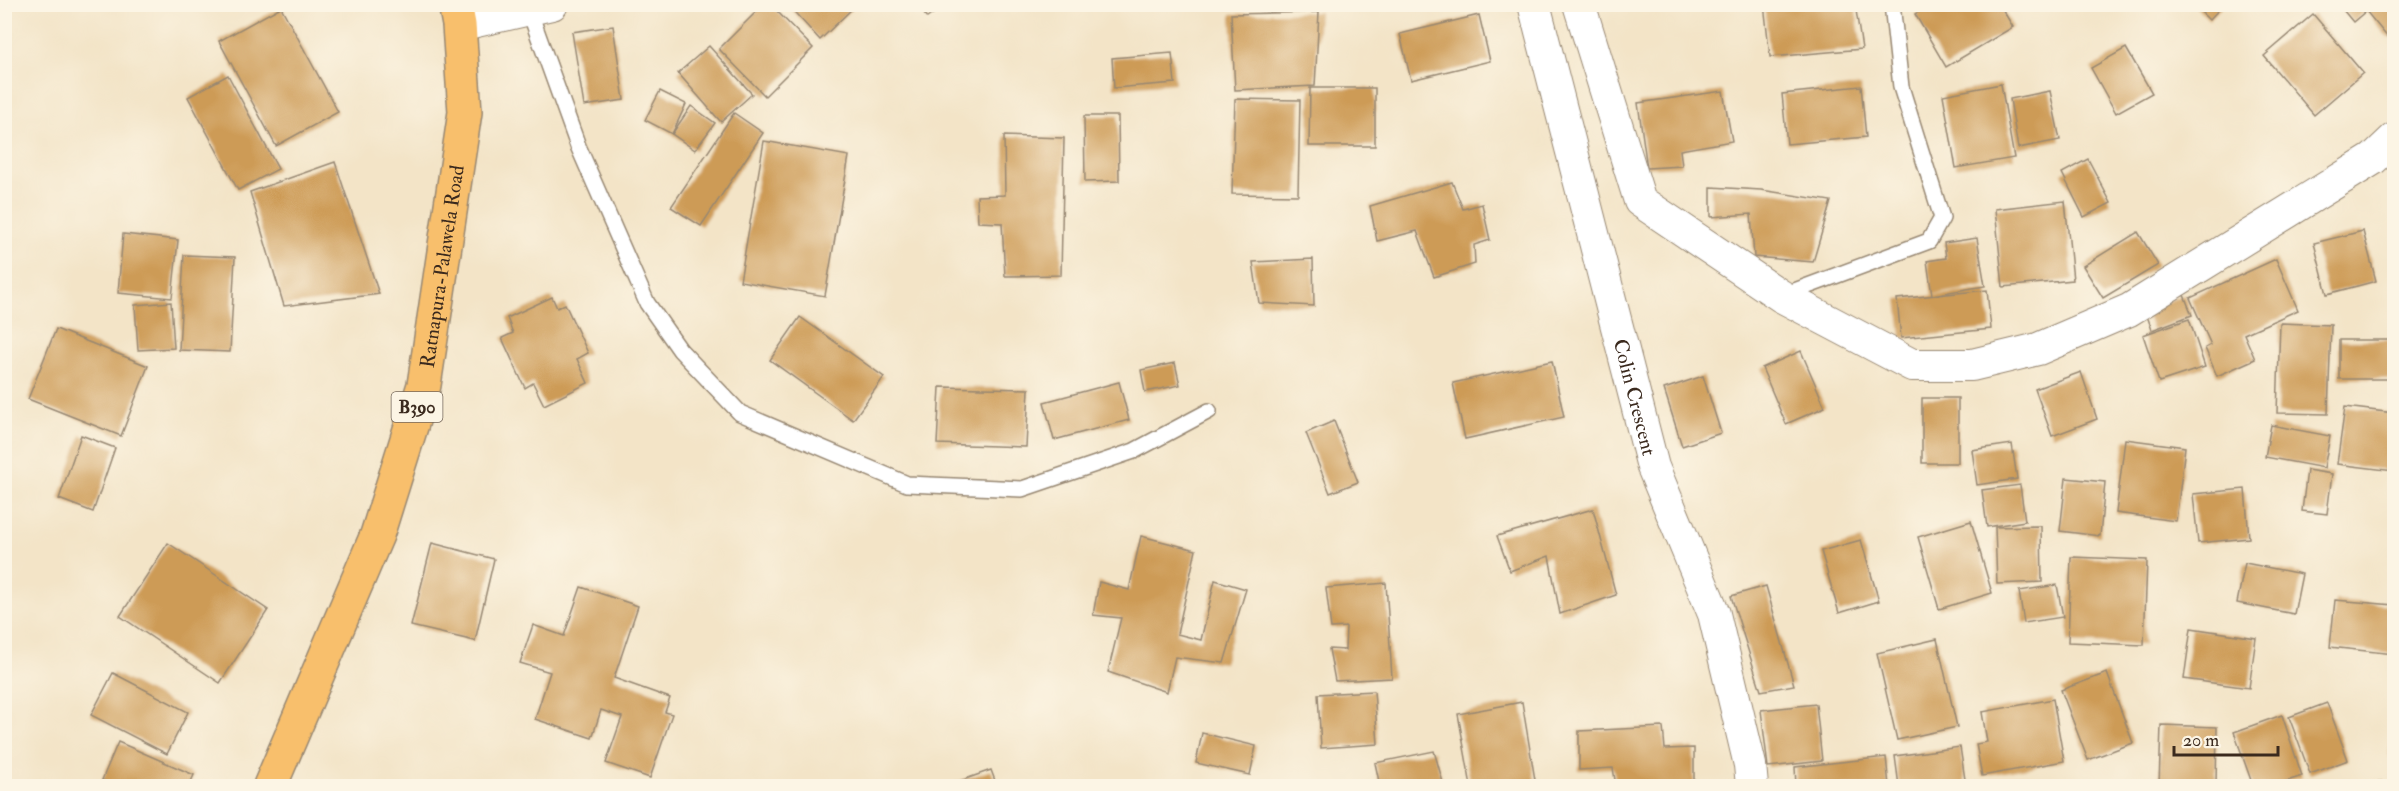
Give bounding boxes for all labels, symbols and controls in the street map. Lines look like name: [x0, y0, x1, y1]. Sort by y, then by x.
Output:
street label: Ratnapura-Palawela Road: [415, 163, 470, 370]
street label: Colin Crescent: [1608, 336, 1662, 459]
road number: B390: [392, 392, 442, 422]
scale bar: [2174, 719, 2278, 757]
text: 20 m: [2183, 729, 2219, 752]

